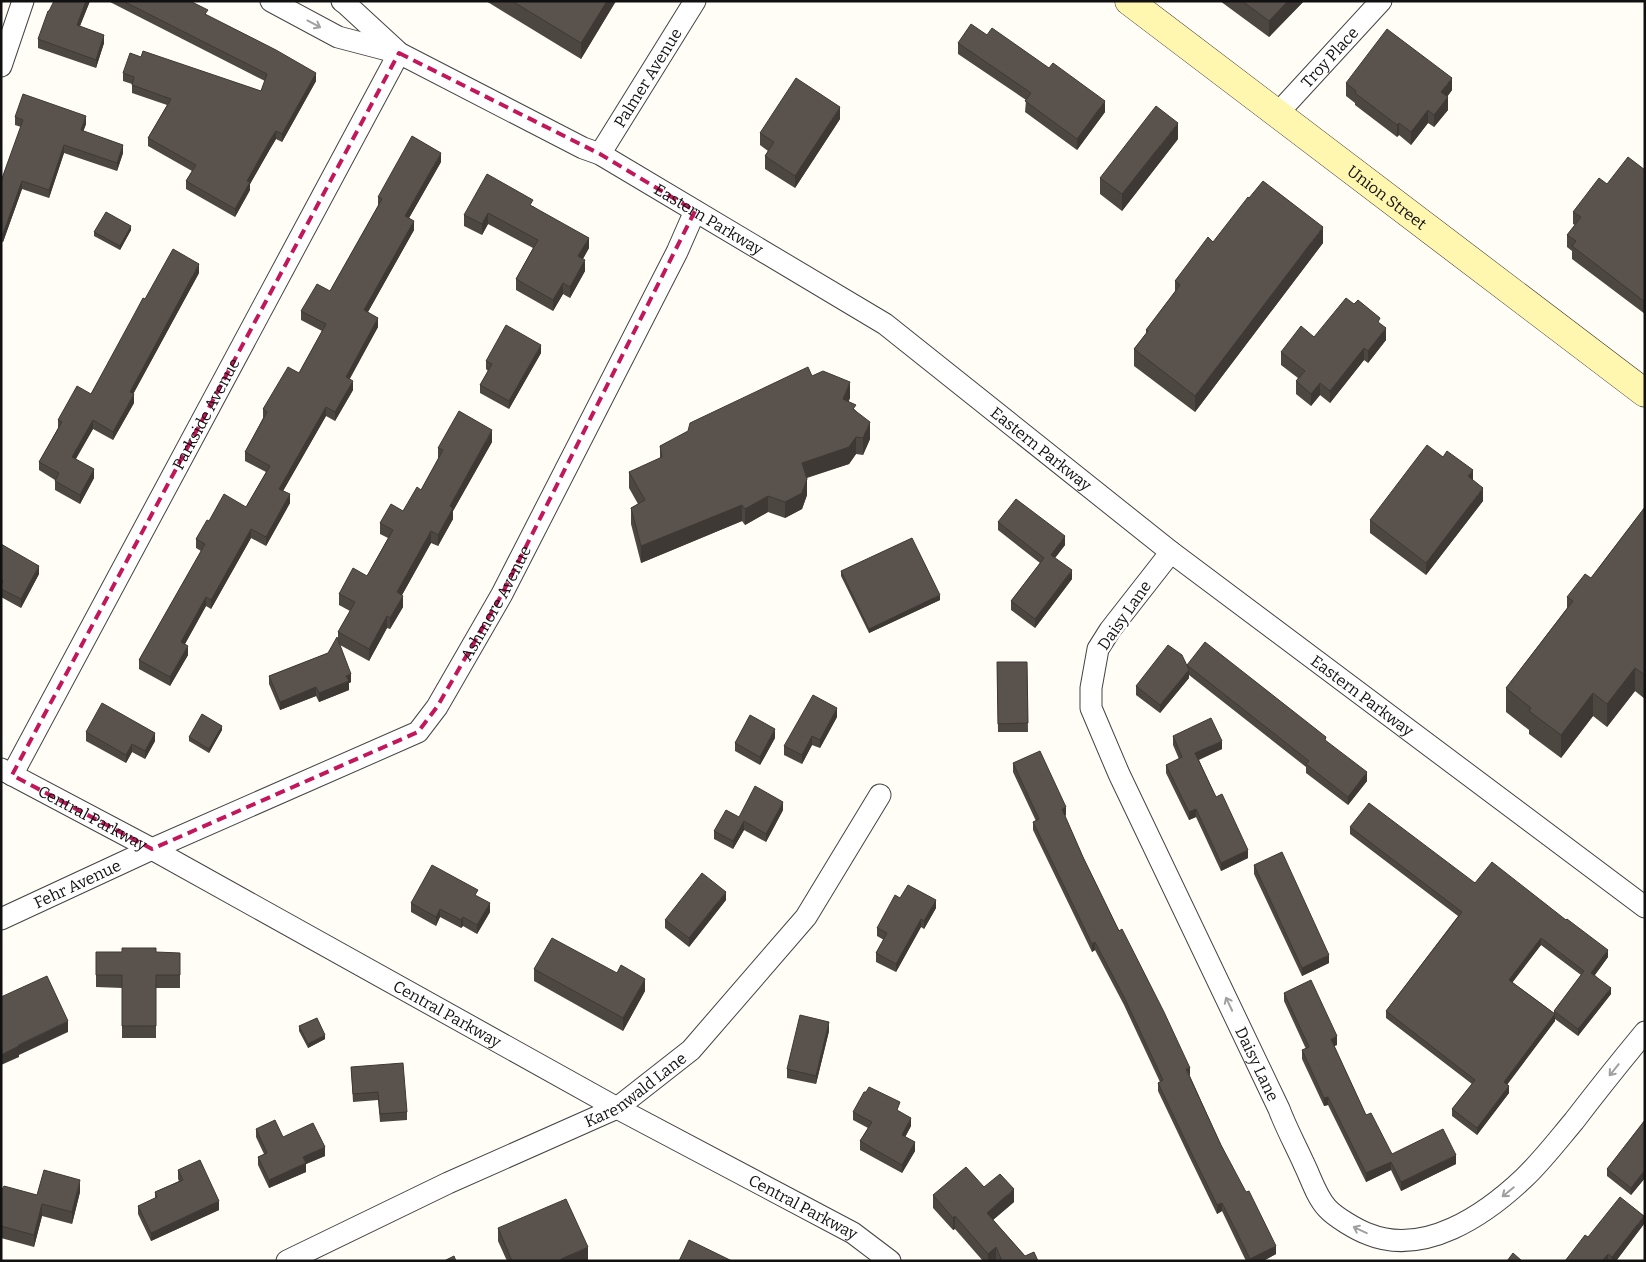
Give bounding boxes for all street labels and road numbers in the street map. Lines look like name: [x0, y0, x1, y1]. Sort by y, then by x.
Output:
street label: Troy Place: [1297, 23, 1362, 92]
street label: Palmer Avenue: [610, 25, 686, 131]
street label: Union Street: [1343, 161, 1430, 234]
street label: Eastern Parkway: [651, 180, 767, 259]
street label: Parkside Avenue: [169, 355, 244, 473]
street label: Eastern Parkway: [987, 403, 1096, 495]
street label: Ashmore Avenue: [457, 542, 535, 664]
street label: Daisy Lane: [1094, 577, 1155, 653]
street label: Eastern Parkway: [1307, 651, 1418, 741]
street label: Central Parkway: [35, 782, 151, 855]
street label: Fehr Avenue: [31, 856, 124, 912]
street label: Central Parkway: [390, 976, 505, 1052]
street label: Daisy Lane: [1231, 1024, 1283, 1104]
street label: Karenwald Lane: [582, 1049, 690, 1131]
street label: Central Parkway: [745, 1171, 861, 1244]

